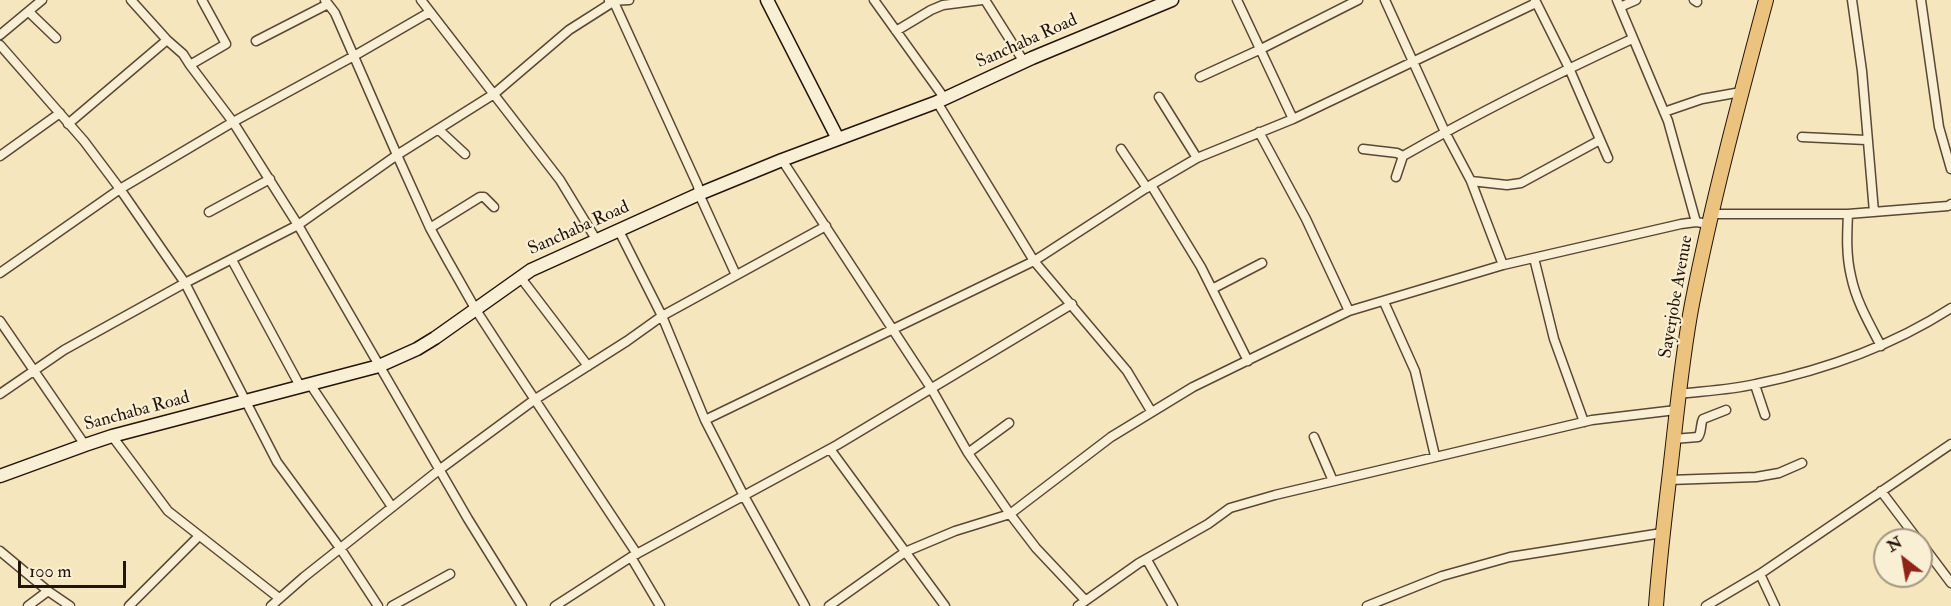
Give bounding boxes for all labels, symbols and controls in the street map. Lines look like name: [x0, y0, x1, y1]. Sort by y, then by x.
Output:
street label: Sanchaba Road: [973, 10, 1081, 74]
street label: Sanchaba Road: [525, 197, 633, 261]
street label: Sayerjobe Avenue: [1656, 234, 1698, 360]
street label: Sanchaba Road: [82, 388, 192, 436]
north arrow: [1873, 528, 1933, 588]
text: N: [1883, 532, 1906, 557]
scale bar: [21, 549, 129, 587]
text: 100 m: [29, 560, 72, 583]

